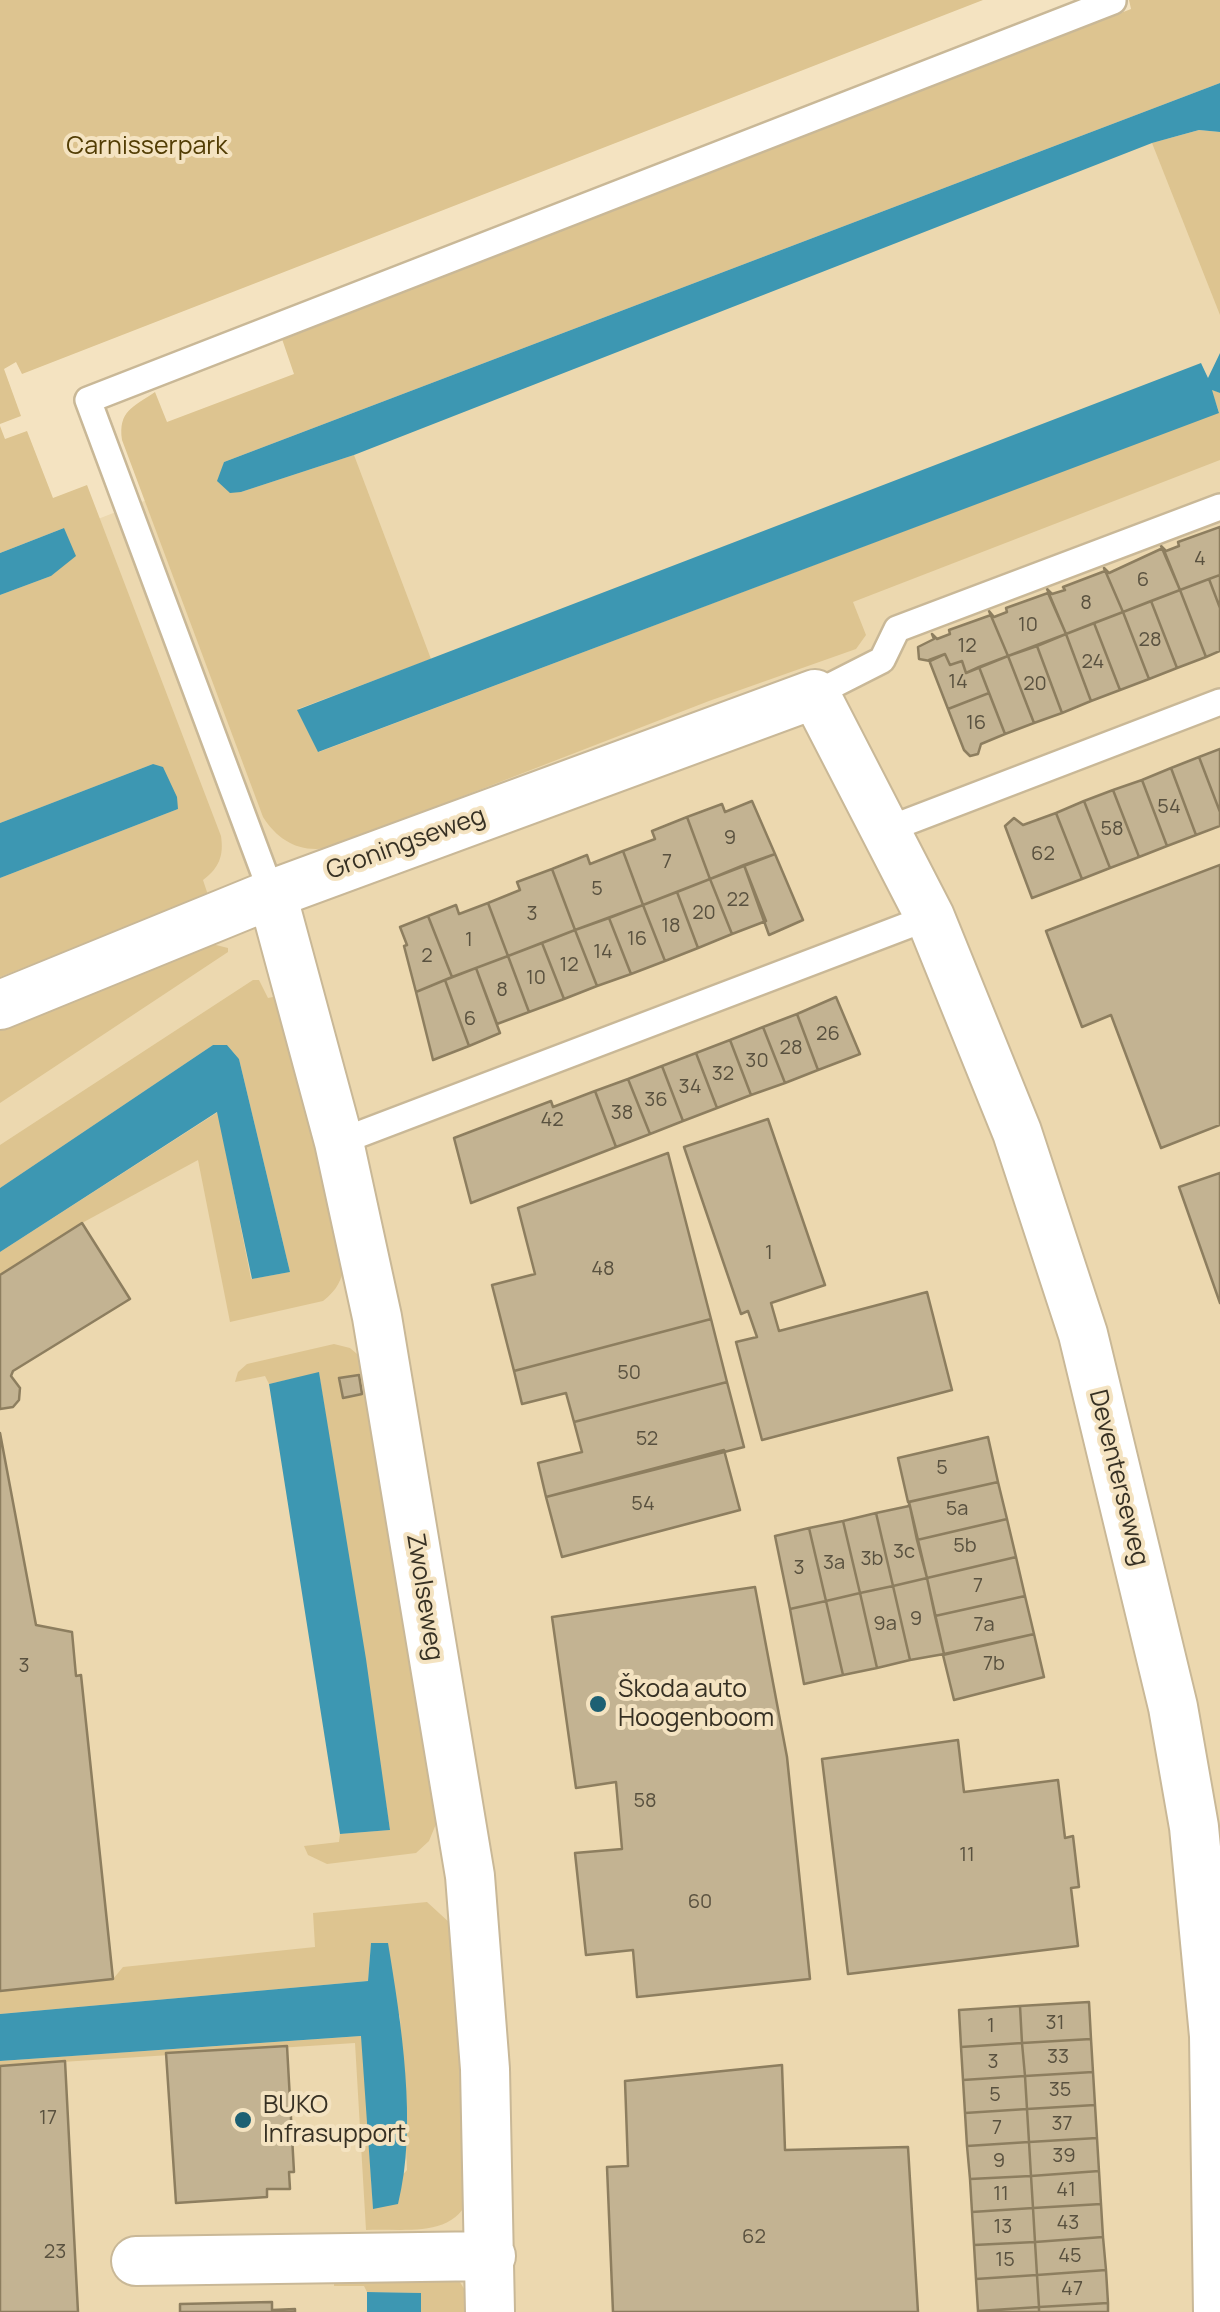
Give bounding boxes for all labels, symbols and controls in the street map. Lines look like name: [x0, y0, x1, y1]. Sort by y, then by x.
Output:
park label: Carnisserpark: [66, 132, 228, 162]
house number: 4: [1194, 547, 1206, 571]
house number: 6: [1137, 568, 1149, 592]
house number: 8: [1080, 591, 1092, 615]
house number: 10: [1018, 613, 1038, 637]
house number: 28: [1138, 628, 1162, 652]
house number: 12: [957, 634, 977, 658]
house number: 24: [1082, 650, 1104, 674]
house number: 14: [948, 670, 968, 694]
house number: 20: [1023, 672, 1047, 696]
house number: 16: [966, 711, 986, 735]
house number: 54: [1157, 795, 1181, 819]
street label: Groningseweg: [322, 801, 490, 887]
house number: 58: [1100, 817, 1124, 841]
house number: 9: [724, 826, 736, 850]
house number: 62: [1031, 842, 1055, 866]
house number: 7: [662, 850, 672, 874]
house number: 5: [591, 877, 603, 901]
house number: 22: [727, 888, 749, 912]
house number: 20: [692, 901, 716, 925]
house number: 3: [526, 902, 538, 926]
house number: 18: [661, 914, 681, 938]
house number: 16: [627, 927, 647, 951]
house number: 1: [465, 928, 473, 952]
house number: 14: [593, 940, 613, 964]
house number: 2: [421, 944, 433, 968]
house number: 12: [559, 953, 579, 977]
house number: 10: [526, 966, 546, 990]
house number: 8: [496, 978, 508, 1002]
house number: 6: [464, 1007, 476, 1031]
house number: 26: [816, 1022, 840, 1046]
house number: 28: [779, 1036, 803, 1060]
house number: 30: [745, 1049, 769, 1073]
house number: 32: [712, 1062, 734, 1086]
house number: 34: [679, 1075, 701, 1099]
house number: 36: [644, 1088, 668, 1112]
house number: 38: [611, 1101, 633, 1125]
house number: 42: [540, 1108, 564, 1132]
house number: 1: [765, 1241, 773, 1265]
house number: 48: [591, 1257, 615, 1281]
house number: 50: [617, 1361, 641, 1385]
street label: Deventerseweg: [1082, 1387, 1154, 1569]
house number: 52: [636, 1427, 658, 1451]
house number: 5: [936, 1456, 948, 1480]
house number: 54: [631, 1492, 655, 1516]
house number: 5a: [946, 1497, 968, 1521]
street label: Zwolseweg: [399, 1531, 449, 1663]
house number: 5b: [953, 1534, 977, 1558]
house number: 3c: [893, 1540, 915, 1564]
house number: 3b: [861, 1547, 883, 1571]
house number: 3a: [823, 1551, 845, 1575]
house number: 3: [793, 1556, 805, 1580]
house number: 7: [973, 1574, 983, 1598]
house number: 9: [910, 1607, 922, 1631]
house number: 9a: [873, 1612, 897, 1636]
house number: 7a: [973, 1613, 995, 1637]
house number: 7b: [983, 1652, 1005, 1676]
house number: 3: [18, 1654, 30, 1678]
place label: Škoda auto Hoogenboom: [618, 1675, 774, 1734]
marker: Škoda auto Hoogenboom: [587, 1693, 609, 1715]
house number: 58: [633, 1789, 657, 1813]
house number: 11: [959, 1843, 975, 1867]
house number: 60: [688, 1890, 712, 1914]
house number: 31: [1046, 2011, 1064, 2035]
house number: 1: [987, 2014, 995, 2038]
house number: 33: [1047, 2045, 1069, 2069]
house number: 3: [987, 2050, 999, 2074]
house number: 35: [1049, 2078, 1071, 2102]
house number: 5: [989, 2083, 1001, 2107]
place label: BUKO Infrasupport: [263, 2091, 406, 2150]
house number: 17: [39, 2106, 57, 2130]
marker: BUKO Infrasupport: [232, 2109, 254, 2131]
house number: 37: [1051, 2112, 1073, 2136]
house number: 7: [992, 2116, 1002, 2140]
house number: 39: [1052, 2144, 1076, 2168]
house number: 9: [993, 2149, 1005, 2173]
house number: 41: [1056, 2178, 1076, 2202]
house number: 11: [993, 2182, 1009, 2206]
house number: 43: [1057, 2211, 1079, 2235]
house number: 13: [994, 2215, 1012, 2239]
house number: 62: [742, 2225, 766, 2249]
house number: 23: [44, 2240, 66, 2264]
house number: 45: [1058, 2244, 1082, 2268]
house number: 15: [995, 2248, 1015, 2272]
house number: 47: [1061, 2277, 1083, 2301]

